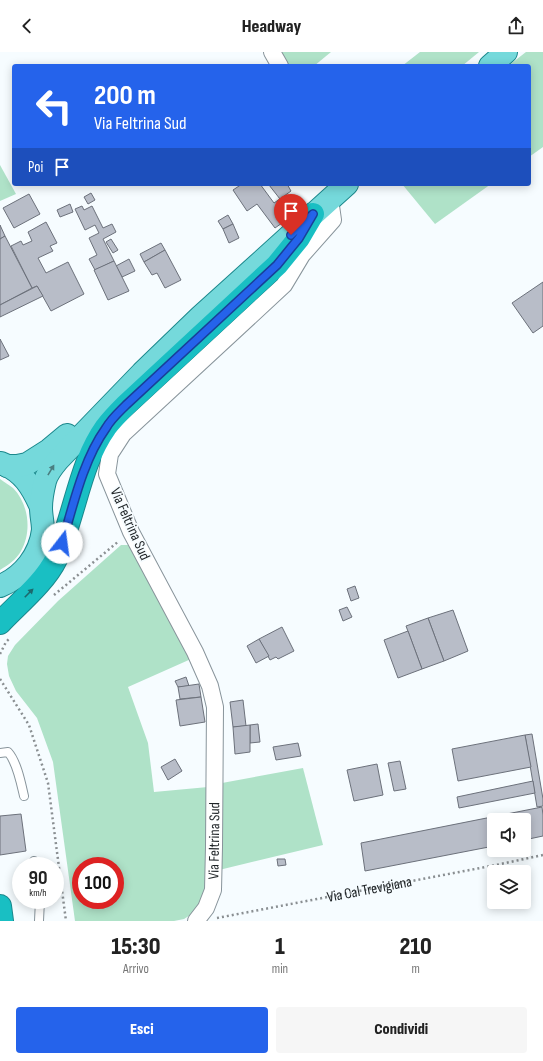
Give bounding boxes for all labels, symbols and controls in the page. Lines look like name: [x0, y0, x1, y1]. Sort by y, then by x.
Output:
icon: back: [16, 15, 38, 37]
icon: share: [505, 15, 527, 37]
text: Headway: [242, 16, 301, 37]
text: 200 m: [94, 79, 156, 112]
icon: left: [28, 80, 80, 132]
text: Via Feltrina Sud: [94, 113, 187, 134]
icon: arrive: [51, 156, 73, 178]
text: Poi: [28, 158, 43, 177]
pin: [274, 194, 308, 235]
icon: arrive: [280, 200, 302, 222]
one-way arrow: [47, 464, 54, 476]
street label: Via Feltrina Sud: [106, 485, 154, 563]
position arrow: [41, 522, 83, 564]
one-way arrow: [24, 588, 34, 598]
street label: Via Feltrina Sud: [204, 802, 224, 880]
map controls: [487, 813, 531, 909]
button: sound: [487, 813, 531, 857]
speed limit sign: 100: [72, 857, 124, 909]
button: layers: [487, 865, 531, 909]
text: 90: [29, 866, 48, 890]
street label: Via Cal Trevigiana: [325, 872, 414, 906]
text: km/h: [29, 887, 47, 899]
text: 15:30: [111, 932, 161, 961]
text: 1: [275, 932, 285, 961]
text: 210: [399, 932, 432, 961]
text: Arrivo: [123, 961, 149, 977]
text: min: [272, 961, 288, 977]
text: m: [411, 961, 420, 977]
button: Esci: [16, 1007, 268, 1053]
button: Condividi: [276, 1007, 527, 1053]

